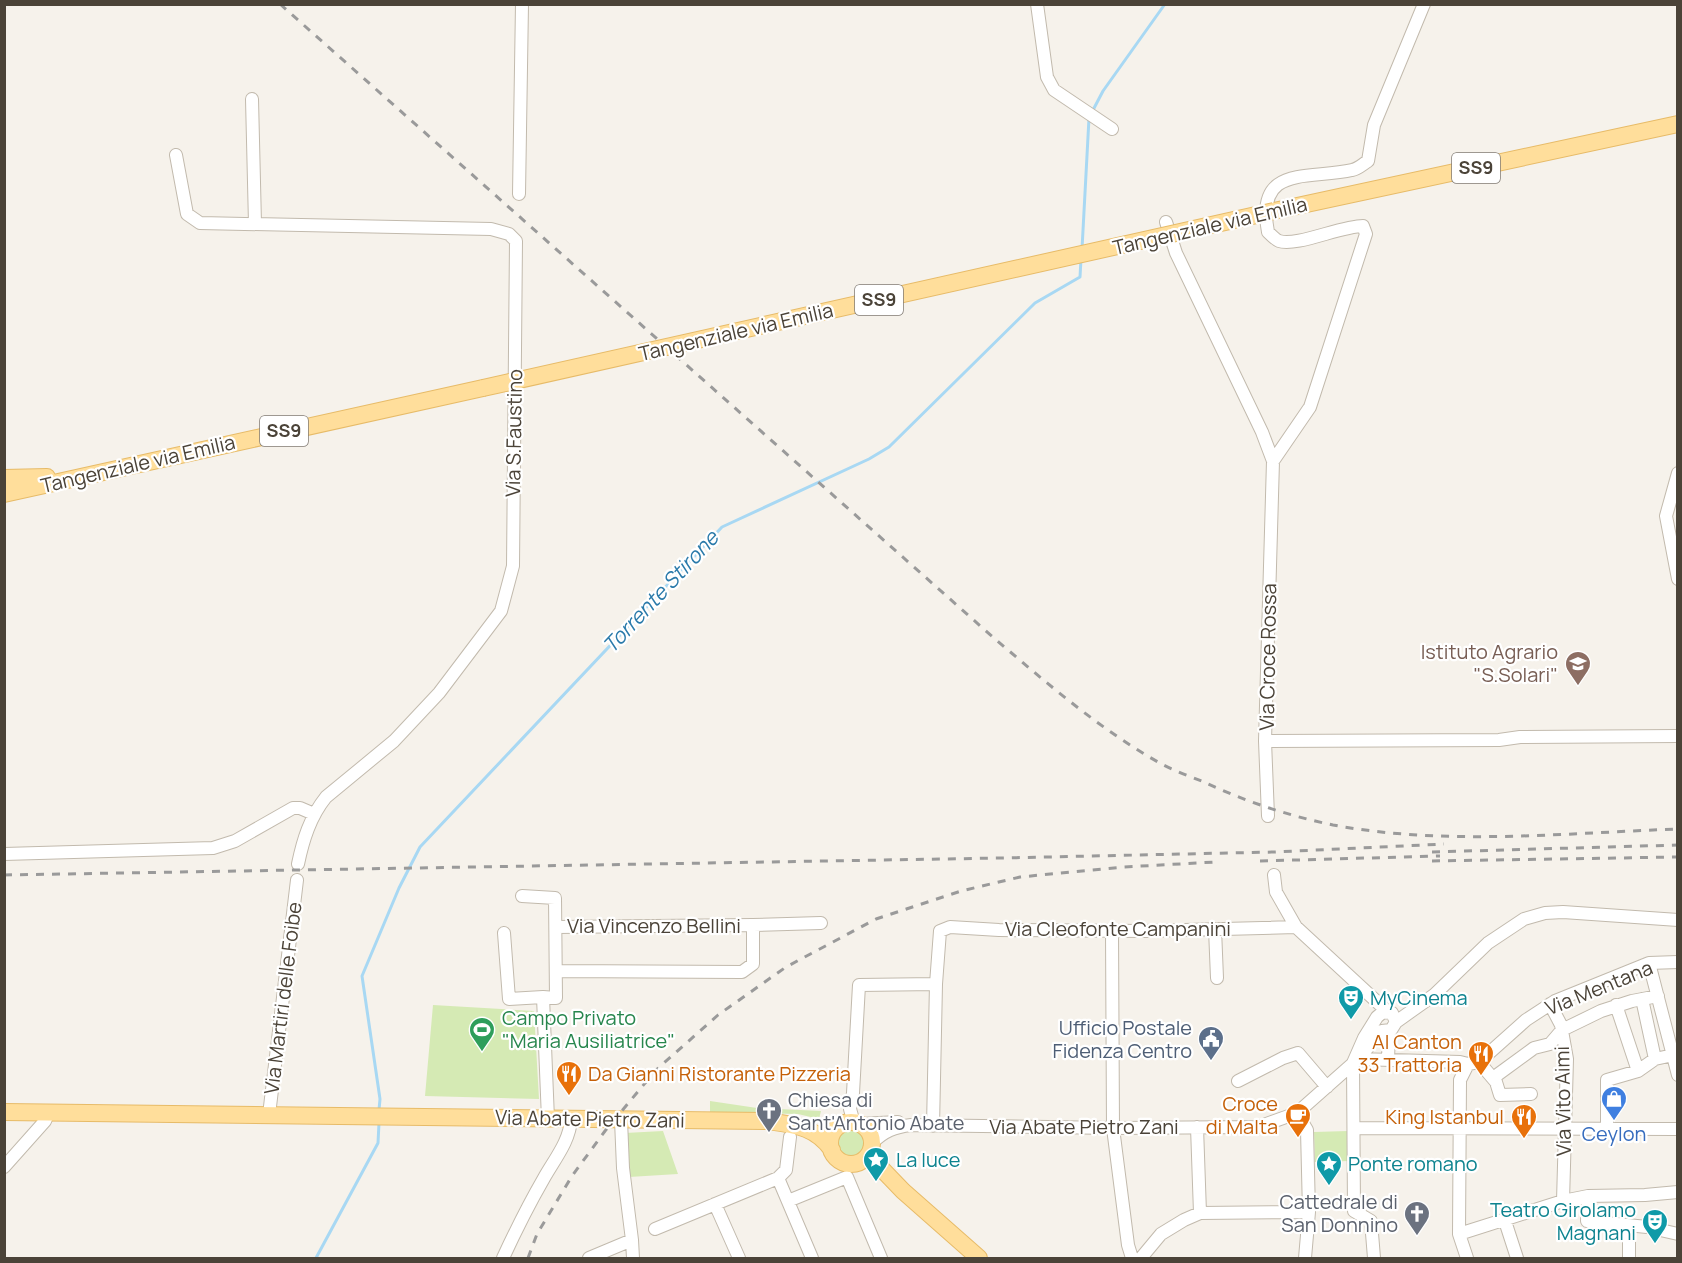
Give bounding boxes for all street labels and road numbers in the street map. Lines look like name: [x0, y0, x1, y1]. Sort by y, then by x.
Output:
road number: SS9: [1452, 153, 1500, 183]
street label: Tangenziale via Emilia: [1110, 190, 1310, 261]
road number: SS9: [855, 285, 903, 315]
street label: Tangenziale via Emilia: [636, 296, 836, 367]
street label: Via S.Faustino: [499, 369, 528, 497]
road number: SS9: [260, 416, 308, 446]
street label: Tangenziale via Emilia: [38, 428, 238, 499]
street label: Via Croce Rossa: [1253, 583, 1282, 731]
street label: Via Martiri delle Foibe: [257, 900, 308, 1096]
street label: Via Vincenzo Bellini: [567, 912, 741, 939]
street label: Via Cleofonte Campanini: [1005, 915, 1231, 942]
street label: Via Mentana: [1541, 954, 1657, 1021]
street label: Via Vito Aimi: [1548, 1046, 1577, 1156]
street label: Via Abate Pietro Zani: [495, 1103, 685, 1134]
street label: Via Abate Pietro Zani: [989, 1113, 1179, 1140]

